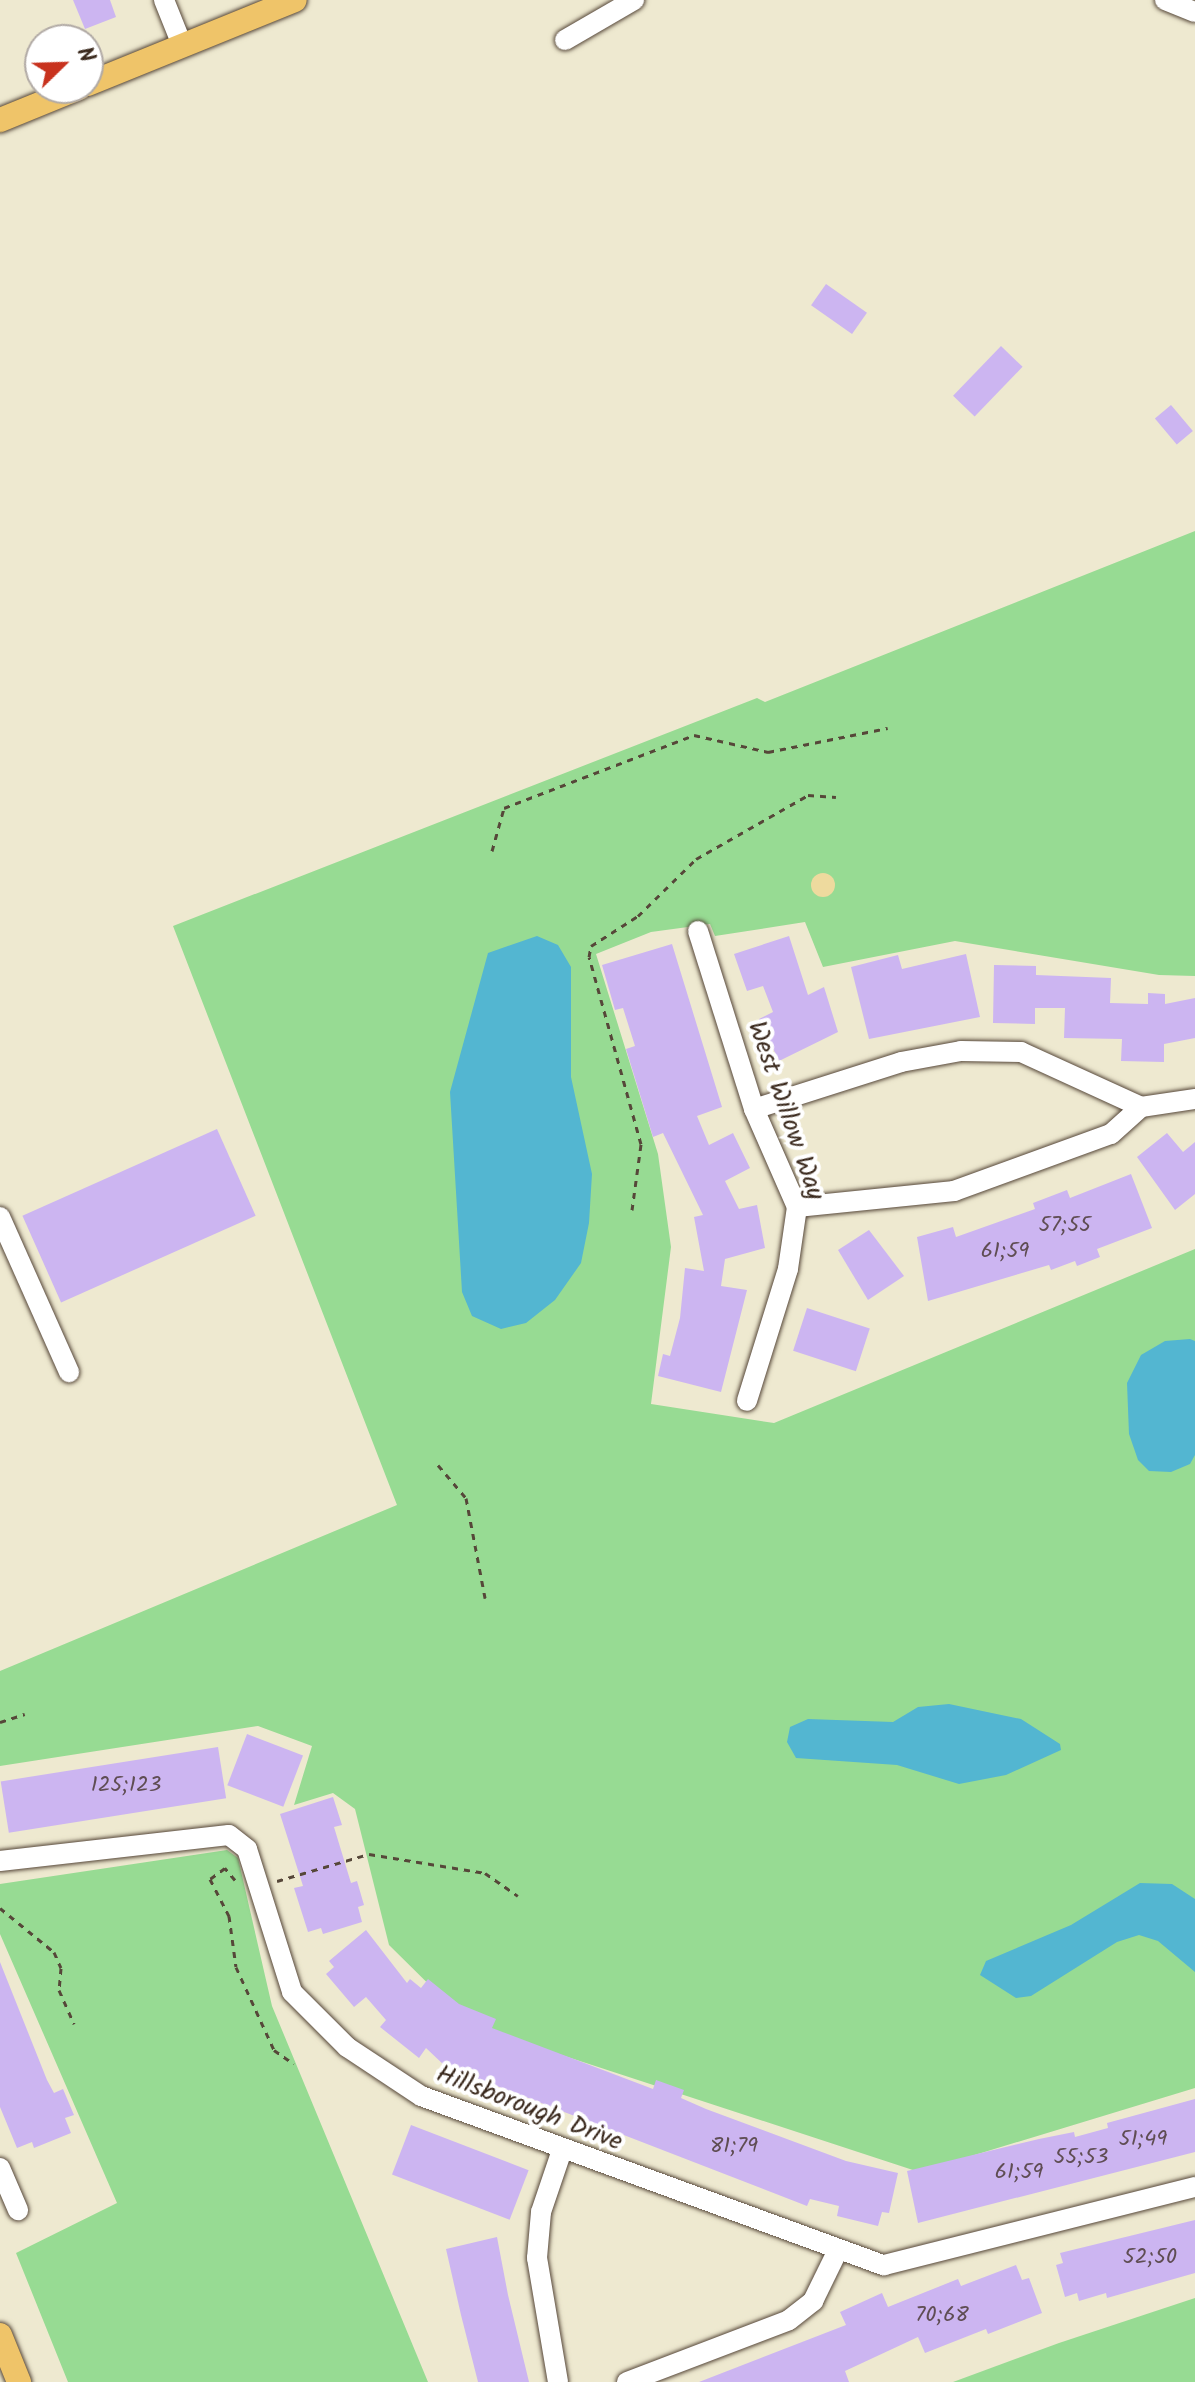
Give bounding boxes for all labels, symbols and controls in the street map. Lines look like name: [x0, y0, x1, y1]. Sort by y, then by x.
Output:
north arrow: [24, 24, 104, 104]
text: N: [66, 42, 104, 68]
street label: West Willow Way: [740, 1017, 830, 1205]
house number: 57;55: [1039, 1213, 1091, 1239]
house number: 61;59: [981, 1239, 1029, 1265]
house number: 125;123: [91, 1773, 161, 1799]
street label: Hillsborough Drive: [432, 2059, 626, 2159]
house number: 51;49: [1119, 2127, 1167, 2153]
house number: 81;79: [710, 2134, 758, 2160]
house number: 55;53: [1054, 2145, 1108, 2171]
house number: 61;59: [995, 2160, 1043, 2186]
house number: 52;50: [1123, 2245, 1177, 2271]
house number: 70;68: [915, 2303, 969, 2329]

